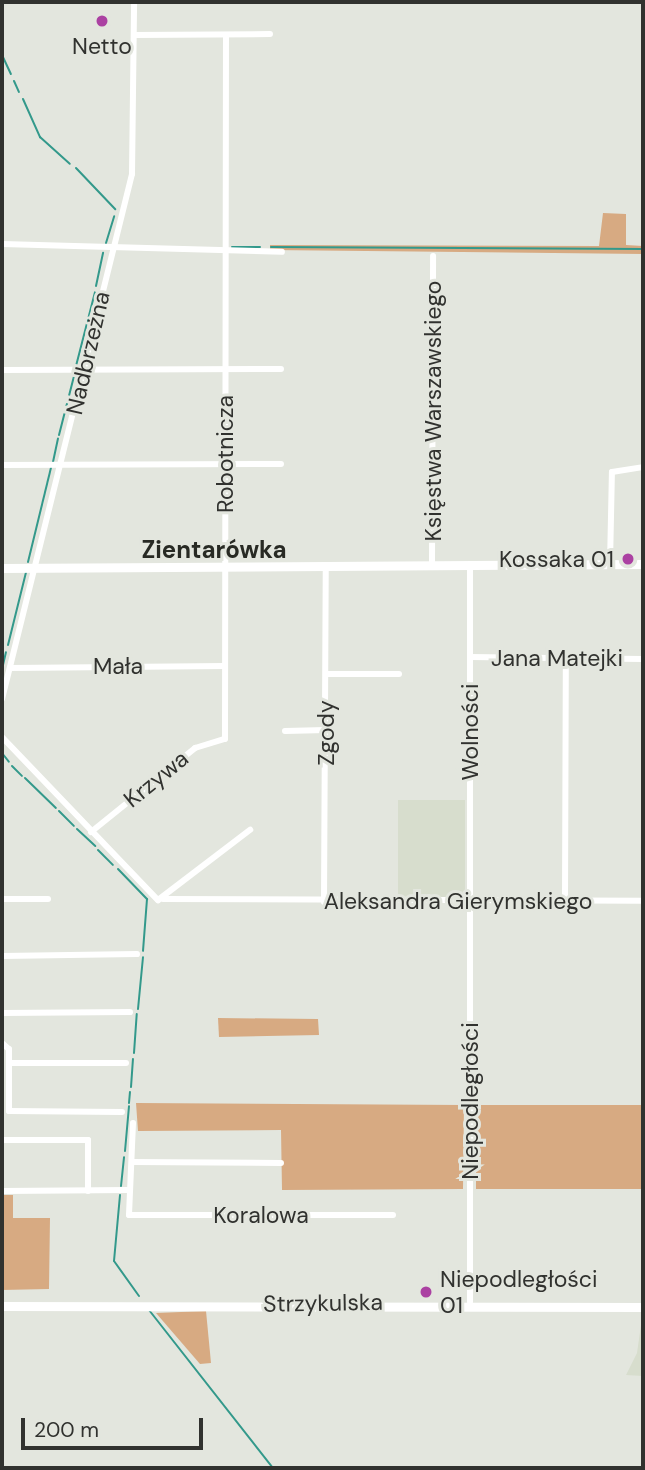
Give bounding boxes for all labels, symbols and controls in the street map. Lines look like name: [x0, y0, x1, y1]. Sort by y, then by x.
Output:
marker: Netto: [94, 13, 110, 29]
place label: Netto: [72, 32, 132, 60]
street label: Księstwa Warszawskiego: [419, 281, 447, 541]
street label: Nadbrzeżna: [60, 289, 116, 417]
street label: Robotnicza: [211, 395, 239, 513]
district label: Zientarówka: [141, 536, 287, 564]
place label: Kossaka 01: [499, 545, 614, 573]
marker: Kossaka 01: [620, 551, 636, 567]
street label: Jana Matejki: [491, 644, 623, 672]
street label: Mała: [93, 652, 143, 680]
street label: Wolności: [456, 684, 484, 780]
street label: Zgody: [312, 700, 340, 766]
street label: Krzywa: [118, 745, 194, 813]
street label: Aleksandra Gierymskiego: [324, 887, 592, 915]
street label: Niepodległości: [456, 1022, 484, 1180]
street label: Koralowa: [213, 1201, 309, 1229]
place label: Niepodległości 01: [440, 1265, 598, 1319]
marker: Niepodległości 01: [418, 1284, 434, 1300]
street label: Strzykulska: [263, 1288, 383, 1318]
scale bar: [24, 1404, 206, 1448]
text: 200 m: [34, 1416, 99, 1444]

